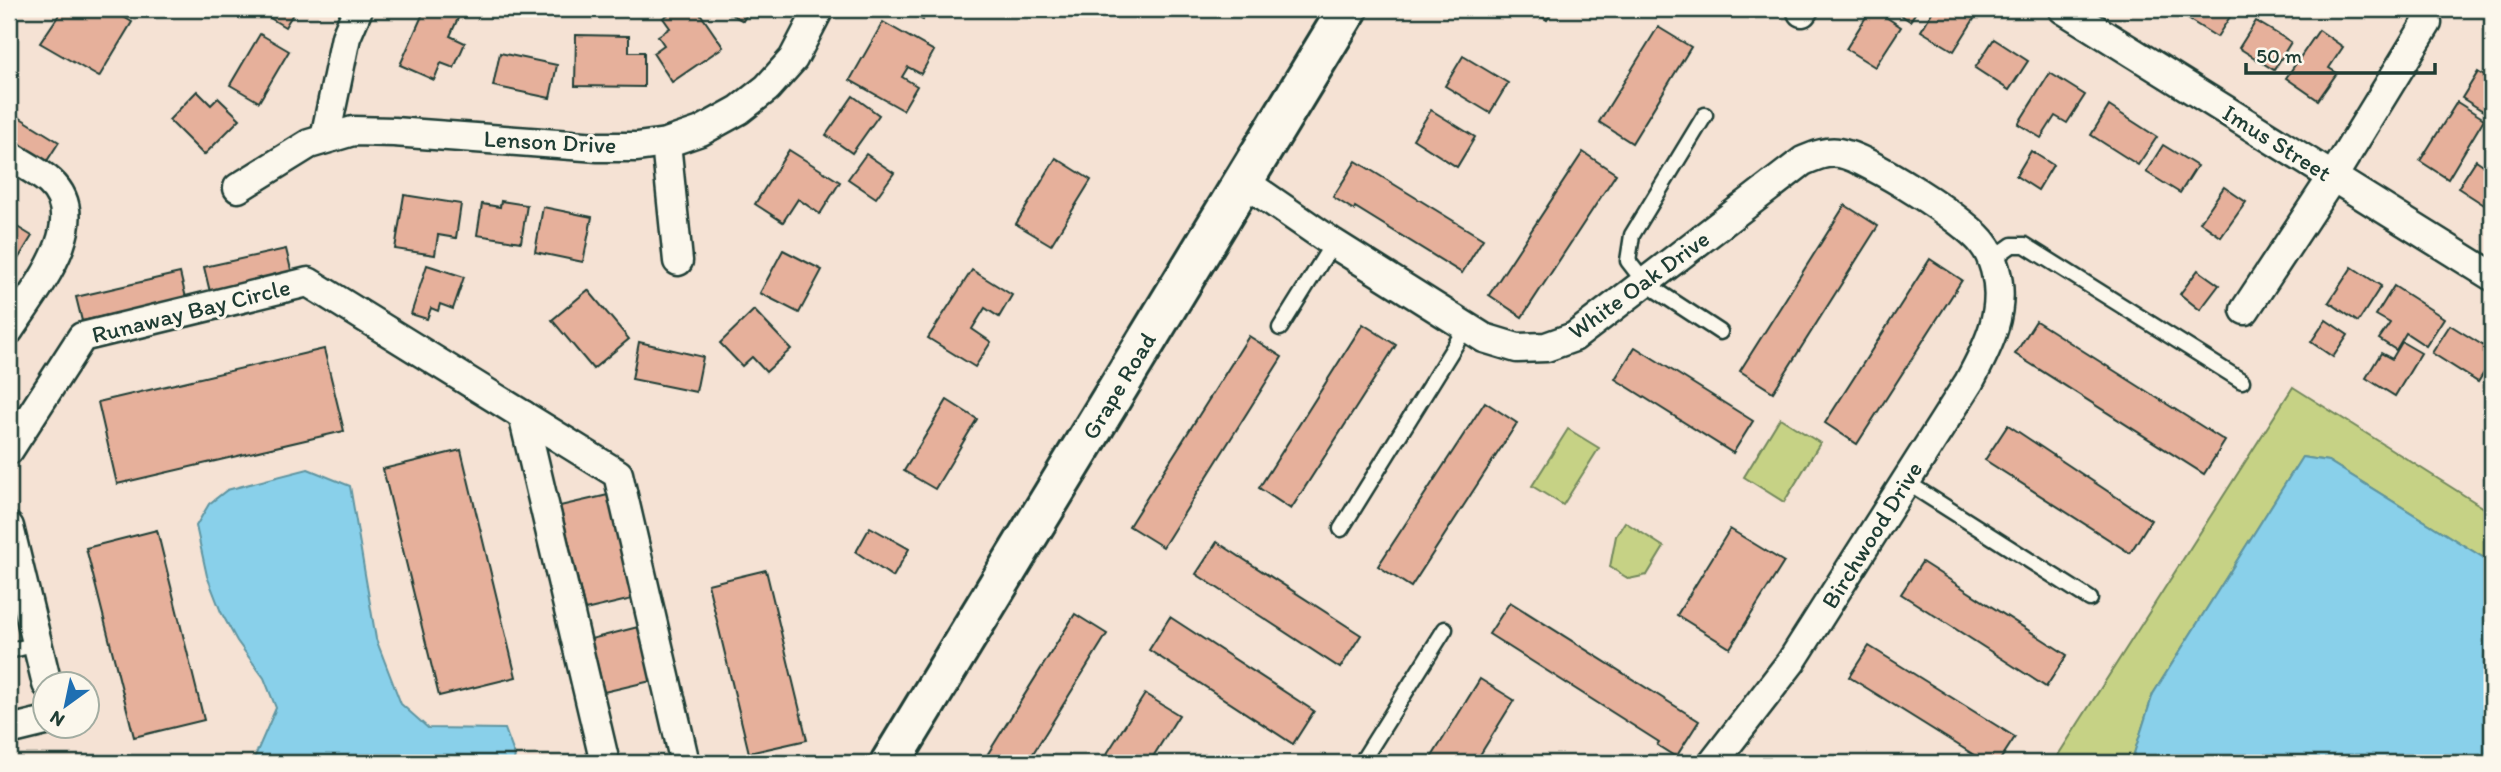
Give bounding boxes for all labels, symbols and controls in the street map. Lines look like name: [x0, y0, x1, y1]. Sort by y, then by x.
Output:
scale bar: [2246, 32, 2434, 76]
text: 50 m: [2256, 43, 2303, 68]
street label: Imus Street: [2218, 98, 2337, 187]
street label: Lenson Drive: [483, 124, 617, 159]
street label: White Oak Drive: [1563, 224, 1715, 345]
street label: Runaway Bay Circle: [89, 272, 293, 349]
street label: Grape Road: [1075, 327, 1162, 445]
street label: Birchwood Drive: [1815, 456, 1928, 614]
north arrow: [32, 670, 102, 740]
text: N: [45, 706, 69, 732]

